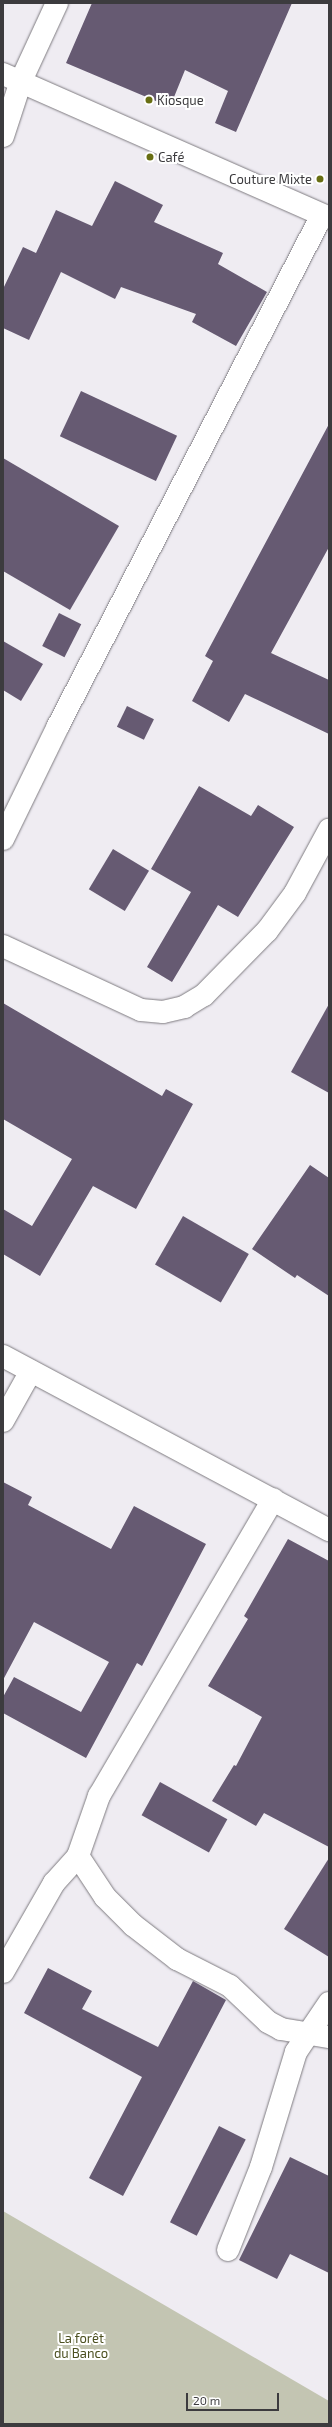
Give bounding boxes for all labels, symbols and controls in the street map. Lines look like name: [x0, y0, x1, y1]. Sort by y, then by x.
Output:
place label: Kiosque: [157, 92, 204, 108]
marker: Kiosque: [144, 95, 154, 105]
place label: Café: [158, 149, 184, 165]
marker: Café: [145, 152, 155, 162]
place label: Couture Mixte: [229, 171, 312, 187]
marker: Couture Mixte: [315, 174, 325, 184]
park label: La forêt du Banco: [54, 2331, 108, 2362]
scale bar: [188, 2385, 281, 2411]
text: 20 m: [193, 2393, 220, 2407]

